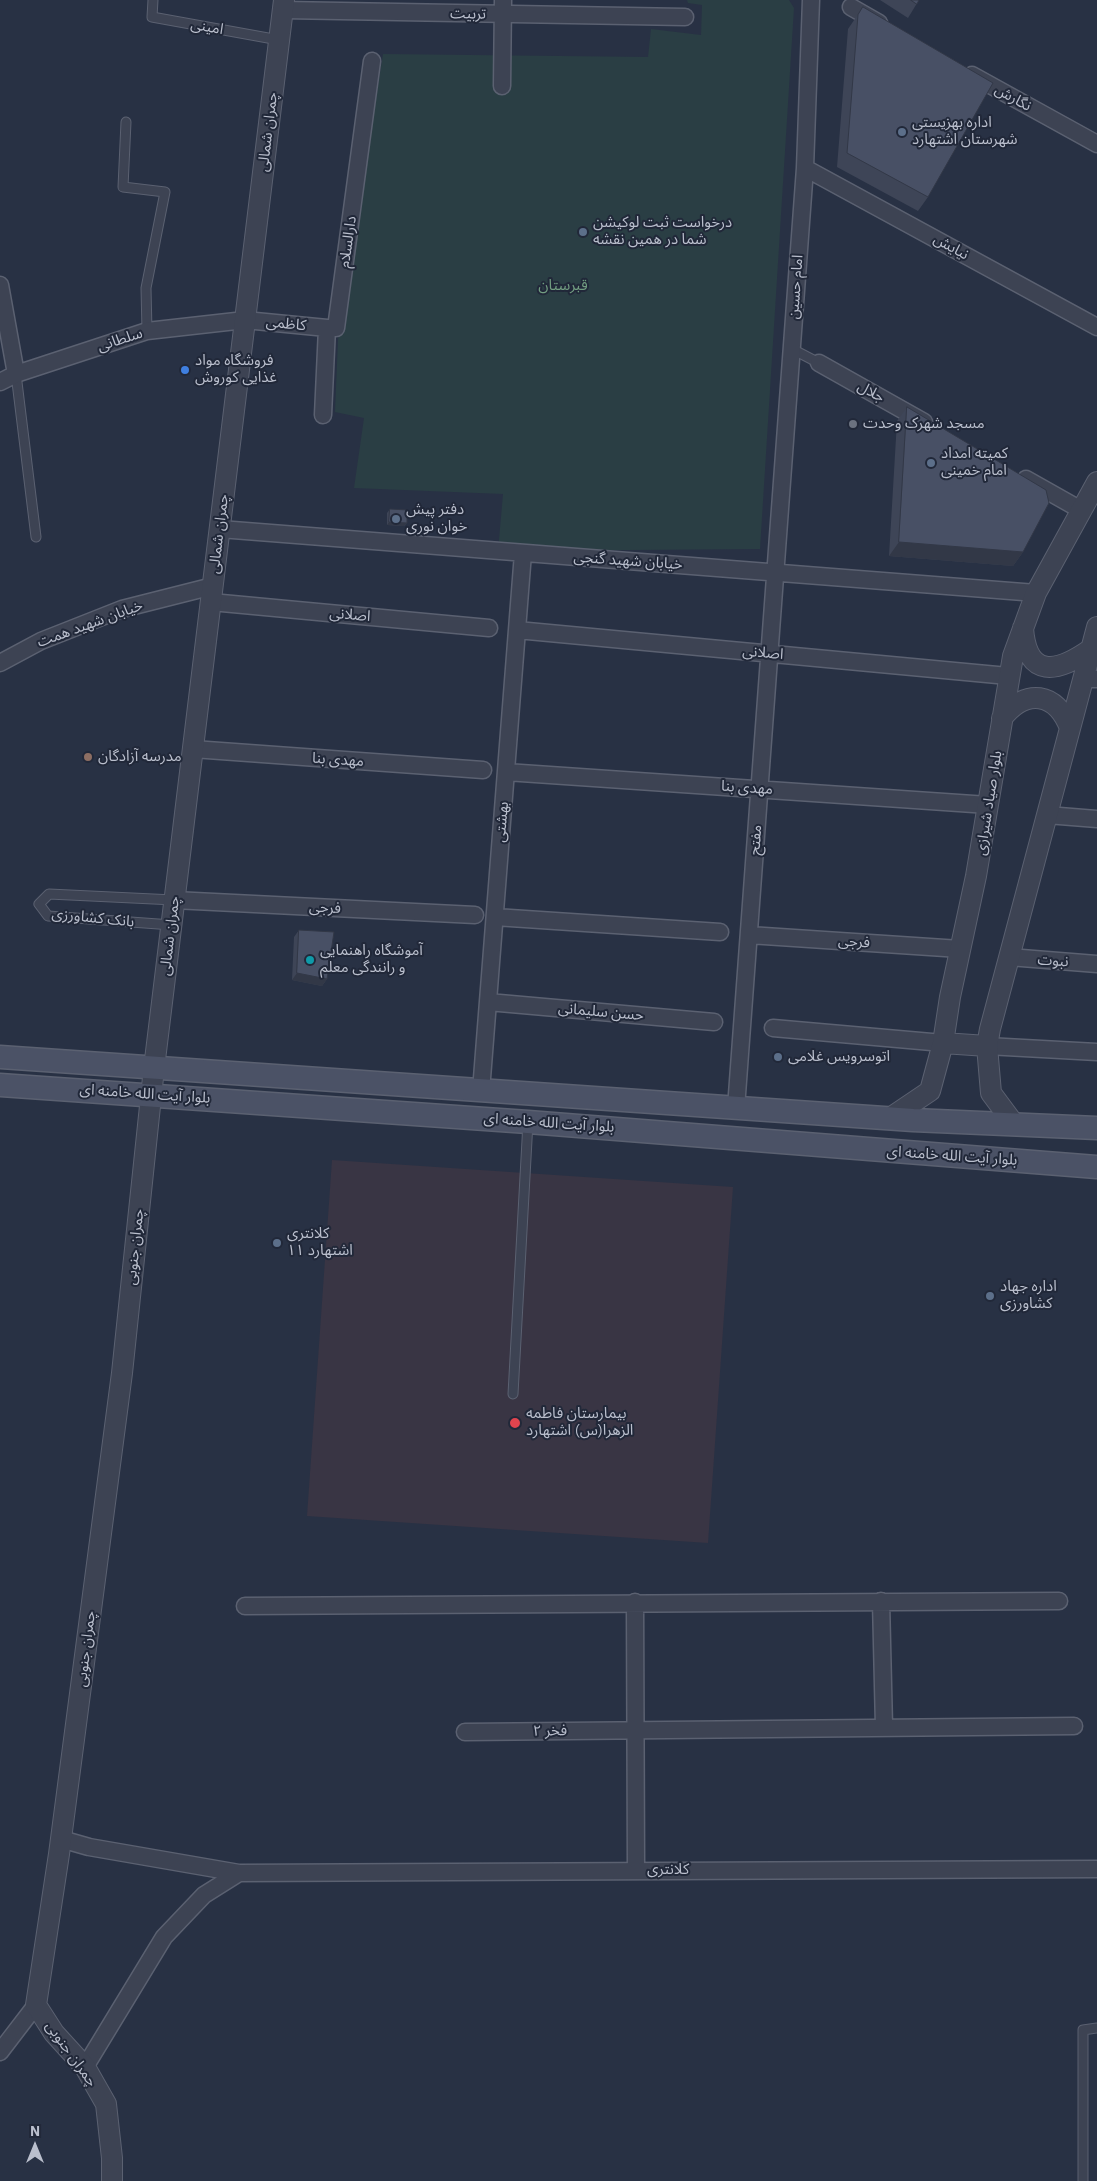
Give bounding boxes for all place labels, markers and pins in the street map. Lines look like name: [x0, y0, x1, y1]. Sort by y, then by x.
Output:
place label: اداره بهزیستی شهرستان اشتهارد: [912, 114, 1017, 149]
marker: اداره بهزیستی شهرستان اشتهارد: [896, 126, 908, 138]
place label: درخواست ثبت لوکیشن شما در همین نقشه: [593, 214, 732, 249]
marker: درخواست ثبت لوکیشن شما در همین نقشه: [577, 226, 589, 238]
place label: فروشگاه مواد غذایی کوروش: [195, 352, 277, 387]
marker: فروشگاه مواد غذایی کوروش: [179, 364, 191, 376]
place label: مسجد شهرک وحدت: [863, 415, 985, 433]
marker: مسجد شهرک وحدت: [847, 418, 859, 430]
place label: کمیته امداد امام خمینی: [941, 445, 1008, 480]
marker: کمیته امداد امام خمینی: [925, 457, 937, 469]
place label: دفتر پیش خوان نوری: [406, 501, 467, 536]
marker: دفتر پیش خوان نوری: [390, 513, 402, 525]
place label: مدرسه آزادگان: [98, 748, 182, 766]
marker: مدرسه آزادگان: [82, 751, 94, 763]
place label: آموشگاه راهنمایی و رانندگی معلم: [320, 942, 423, 977]
marker: آموشگاه راهنمایی و رانندگی معلم: [304, 954, 316, 966]
place label: اتوسرویس غلامی: [788, 1048, 890, 1066]
marker: اتوسرویس غلامی: [772, 1051, 784, 1063]
place label: کلانتری ۱۱ اشتهارد: [287, 1225, 353, 1260]
marker: کلانتری ۱۱ اشتهارد: [271, 1237, 283, 1249]
place label: اداره جهاد کشاورزی: [1000, 1278, 1057, 1313]
marker: اداره جهاد کشاورزی: [984, 1290, 996, 1302]
place label: بیمارستان فاطمه الزهرا(س) اشتهارد: [526, 1405, 633, 1440]
marker: بیمارستان فاطمه الزهرا(س) اشتهارد: [508, 1416, 522, 1430]

